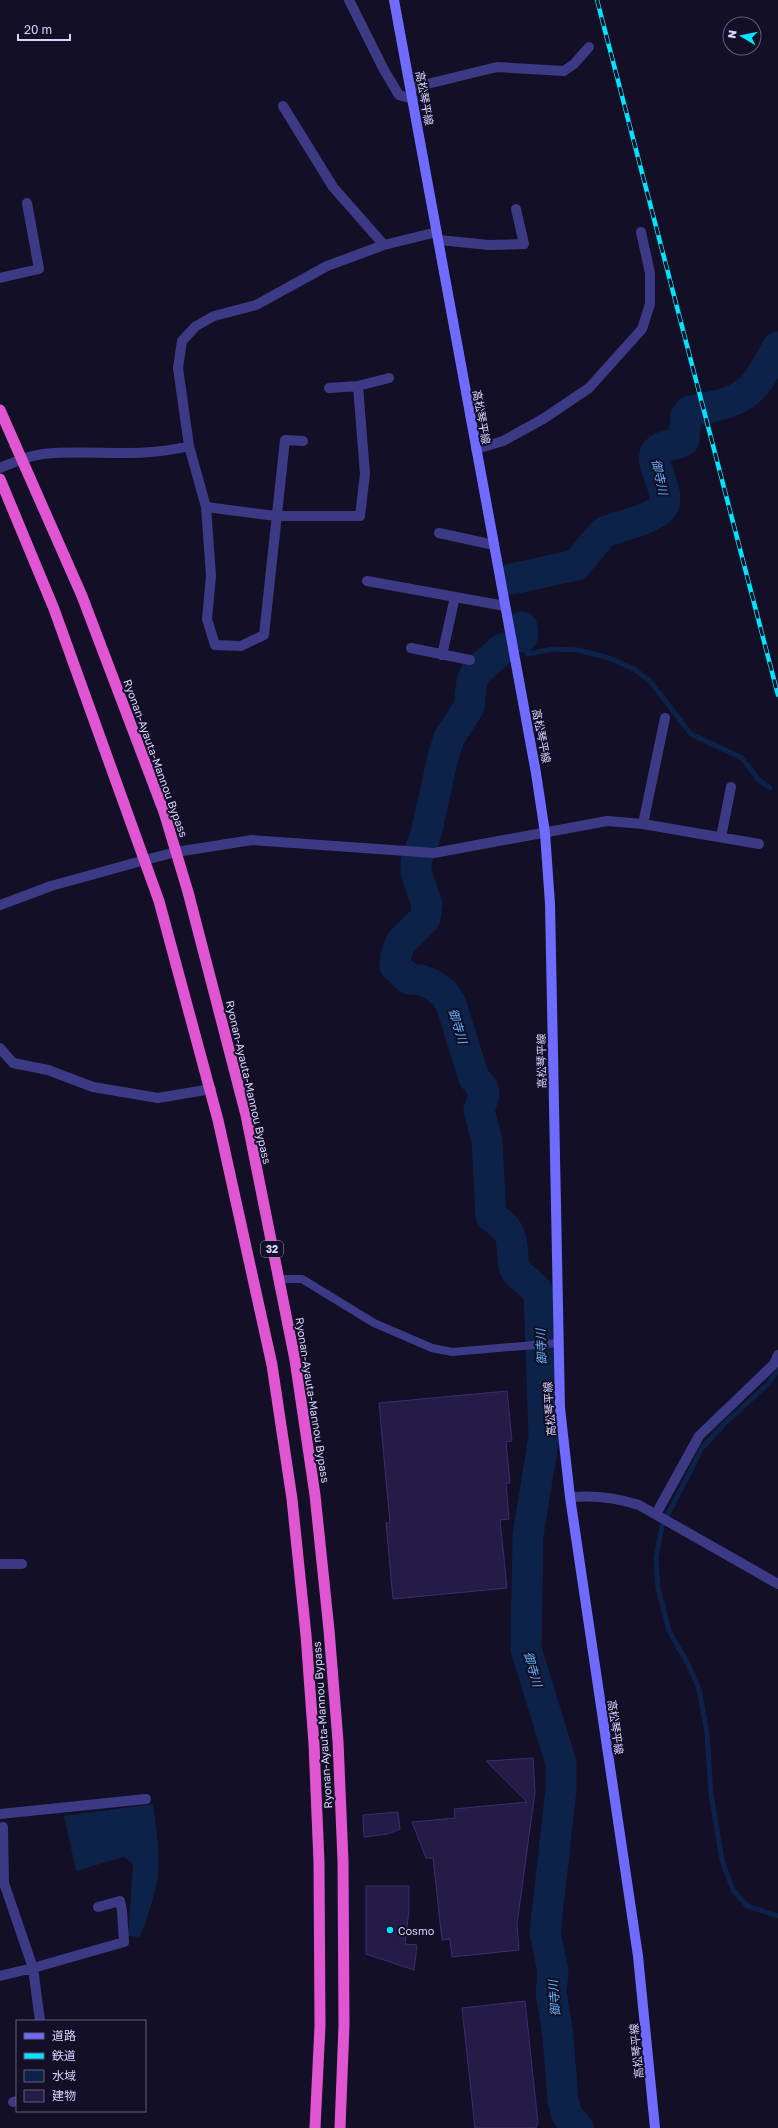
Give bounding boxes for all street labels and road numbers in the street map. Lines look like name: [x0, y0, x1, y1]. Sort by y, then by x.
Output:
street label: 高松琴平線: [414, 70, 436, 126]
street label: 高松琴平線: [471, 389, 493, 445]
street label: Ryonan-Ayauta-Mannou Bypass: [121, 677, 191, 839]
street label: 高松琴平線: [530, 708, 554, 764]
street label: Ryonan-Ayauta-Mannou Bypass: [224, 999, 274, 1165]
street label: 高松琴平線: [534, 1033, 548, 1089]
road number: 32: [261, 1241, 283, 1257]
street label: Ryonan-Ayauta-Mannou Bypass: [293, 1316, 333, 1484]
street label: 高松琴平線: [541, 1381, 557, 1437]
street label: Ryonan-Ayauta-Mannou Bypass: [310, 1641, 334, 1809]
street label: 高松琴平線: [606, 1699, 626, 1755]
street label: 高松琴平線: [627, 2023, 645, 2079]

